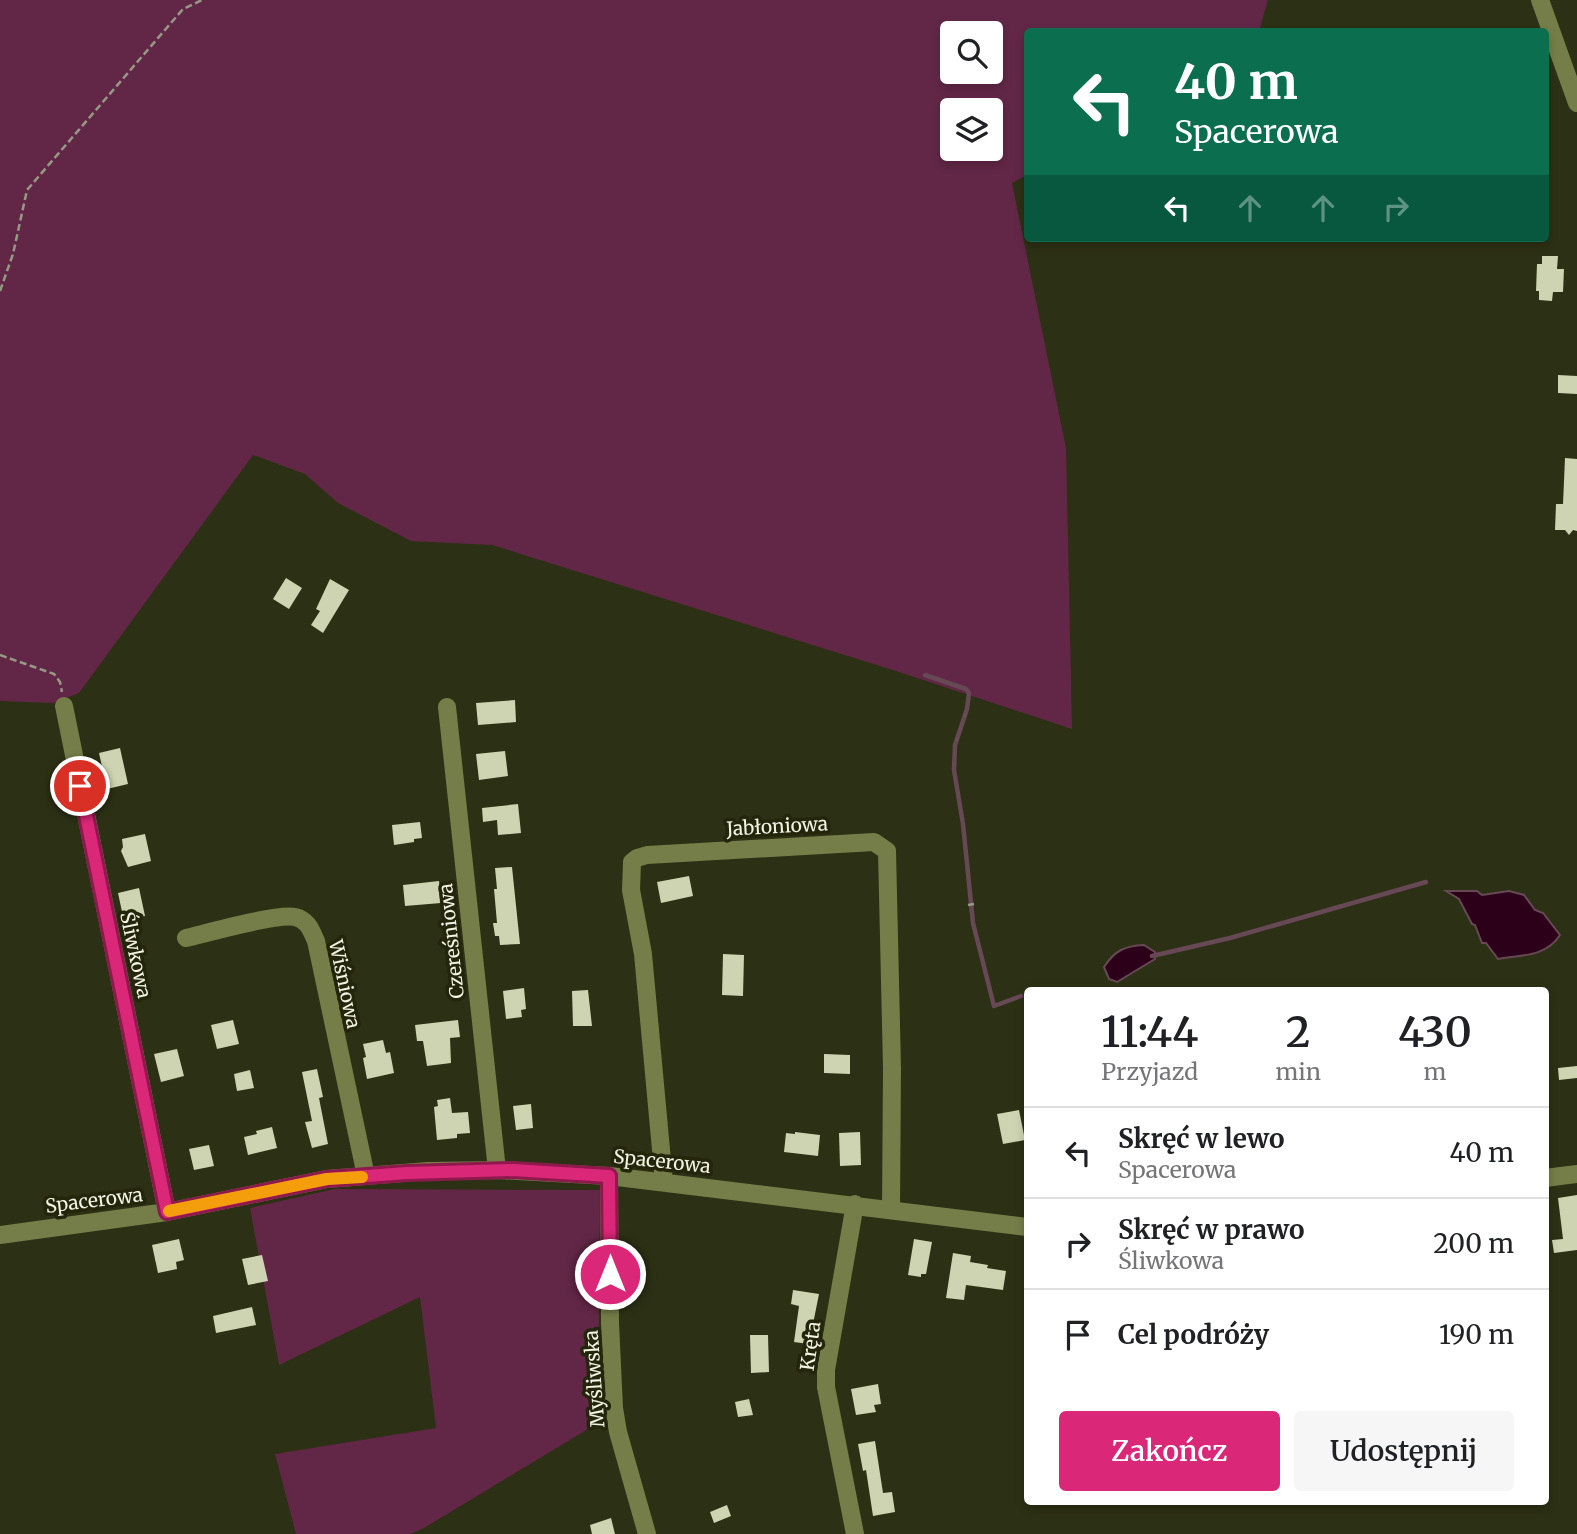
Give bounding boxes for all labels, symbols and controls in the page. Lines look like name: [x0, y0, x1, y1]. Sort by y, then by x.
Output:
map controls: [940, 21, 1003, 161]
button: search: [940, 21, 1003, 84]
text: 40 m: [1174, 51, 1298, 112]
icon: left: [1059, 56, 1150, 147]
button: layers: [940, 98, 1003, 161]
text: Spacerowa: [1174, 112, 1339, 152]
icon: left: [1158, 189, 1196, 227]
icon: ahead: [1231, 189, 1269, 227]
icon: ahead: [1304, 189, 1342, 227]
icon: right: [1377, 189, 1415, 227]
pin: [50, 756, 110, 816]
icon: arrive: [61, 767, 99, 805]
street label: Jabłoniowa: [725, 811, 828, 841]
street label: Czereśniowa: [433, 882, 469, 1000]
street label: Śliwkowa: [115, 910, 157, 1000]
street label: Wiśniowa: [324, 936, 366, 1031]
text: 11:44: [1101, 1006, 1198, 1058]
text: 2: [1286, 1006, 1311, 1058]
text: 430: [1398, 1006, 1472, 1058]
text: Przyjazd: [1101, 1057, 1198, 1086]
text: min: [1275, 1057, 1321, 1086]
text: m: [1424, 1057, 1446, 1086]
text: Skręć w lewo: [1118, 1122, 1285, 1155]
icon: left: [1059, 1134, 1097, 1172]
text: 40 m: [1450, 1136, 1514, 1169]
street label: Spacerowa: [612, 1144, 712, 1178]
text: Spacerowa: [1118, 1155, 1236, 1184]
street label: Spacerowa: [44, 1182, 144, 1218]
text: Skręć w prawo: [1118, 1213, 1305, 1246]
icon: right: [1059, 1225, 1097, 1263]
text: 200 m: [1433, 1227, 1514, 1260]
position arrow: [573, 1237, 647, 1311]
text: Śliwkowa: [1118, 1246, 1224, 1275]
icon: arrive: [1059, 1316, 1097, 1354]
text: Cel podróży: [1118, 1318, 1269, 1351]
text: 190 m: [1439, 1318, 1514, 1351]
street label: Kręta: [795, 1320, 825, 1372]
street label: Myśliwska: [579, 1330, 609, 1428]
button: Zakończ: [1059, 1411, 1280, 1491]
button: Udostępnij: [1294, 1411, 1514, 1491]

